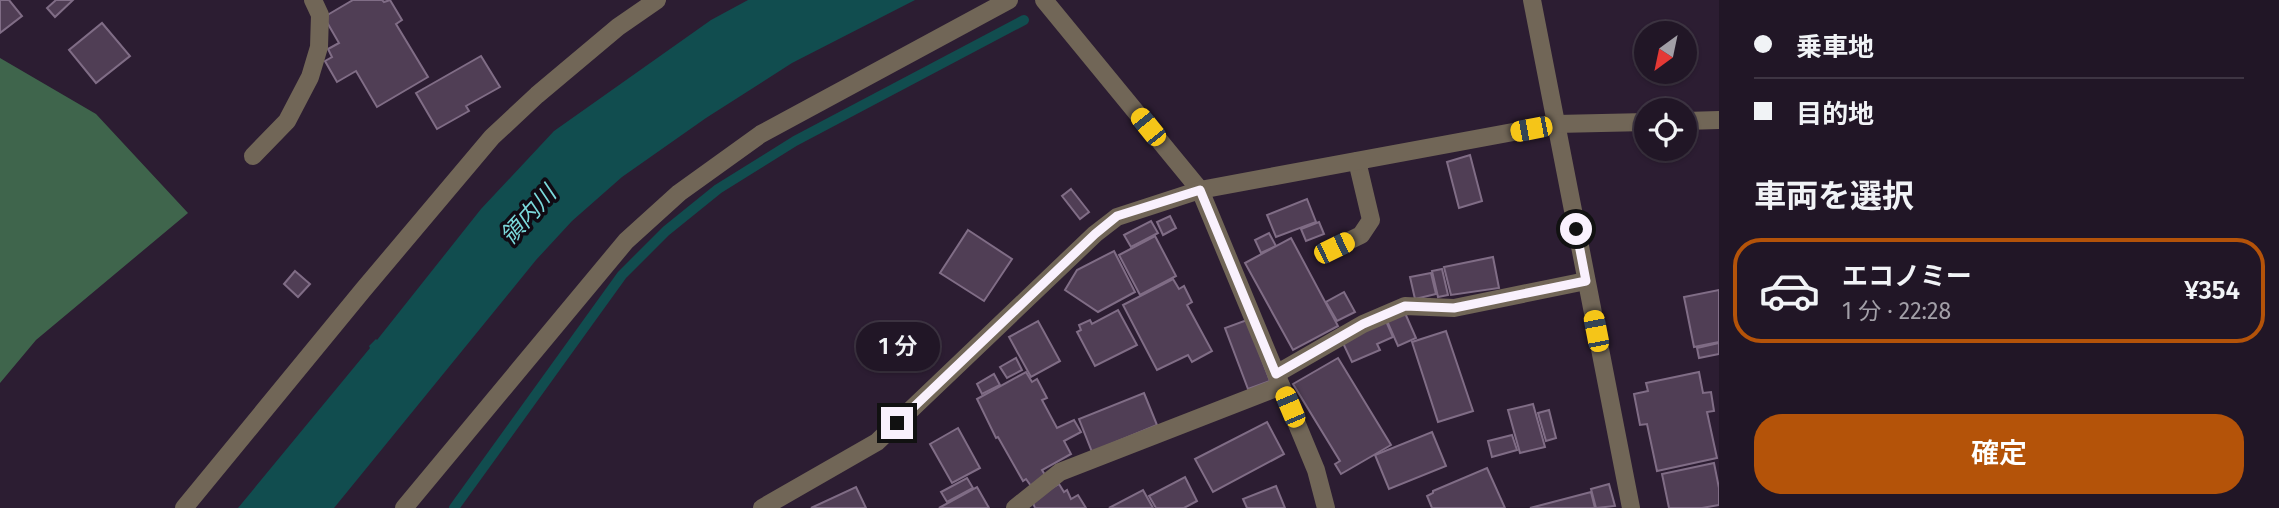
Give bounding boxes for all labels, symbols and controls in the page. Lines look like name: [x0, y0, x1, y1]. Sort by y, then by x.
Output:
north arrow: [1634, 21, 1698, 84]
map controls: [1634, 21, 1697, 161]
text: 乗車地: [1796, 32, 1874, 63]
button: locate: [1634, 98, 1697, 161]
text: 目的地: [1796, 99, 1874, 130]
car: [1127, 104, 1170, 150]
car: [1509, 115, 1554, 143]
text: 車両を選択: [1754, 177, 1914, 215]
water label: 領内川: [495, 178, 563, 250]
route start: [1560, 213, 1592, 245]
car: [1311, 229, 1358, 267]
icon: car: [1758, 259, 1821, 322]
text: エコノミー: [1842, 261, 1972, 292]
text: ¥354: [2184, 275, 2240, 306]
text: 1 分 · 22:28: [1842, 297, 1951, 325]
car: [1582, 308, 1611, 354]
callout: 1 分: [855, 322, 939, 370]
text: 1 分: [878, 332, 918, 360]
car: [1273, 384, 1308, 430]
route end: [881, 407, 913, 439]
button: 確定: [1754, 414, 2244, 494]

